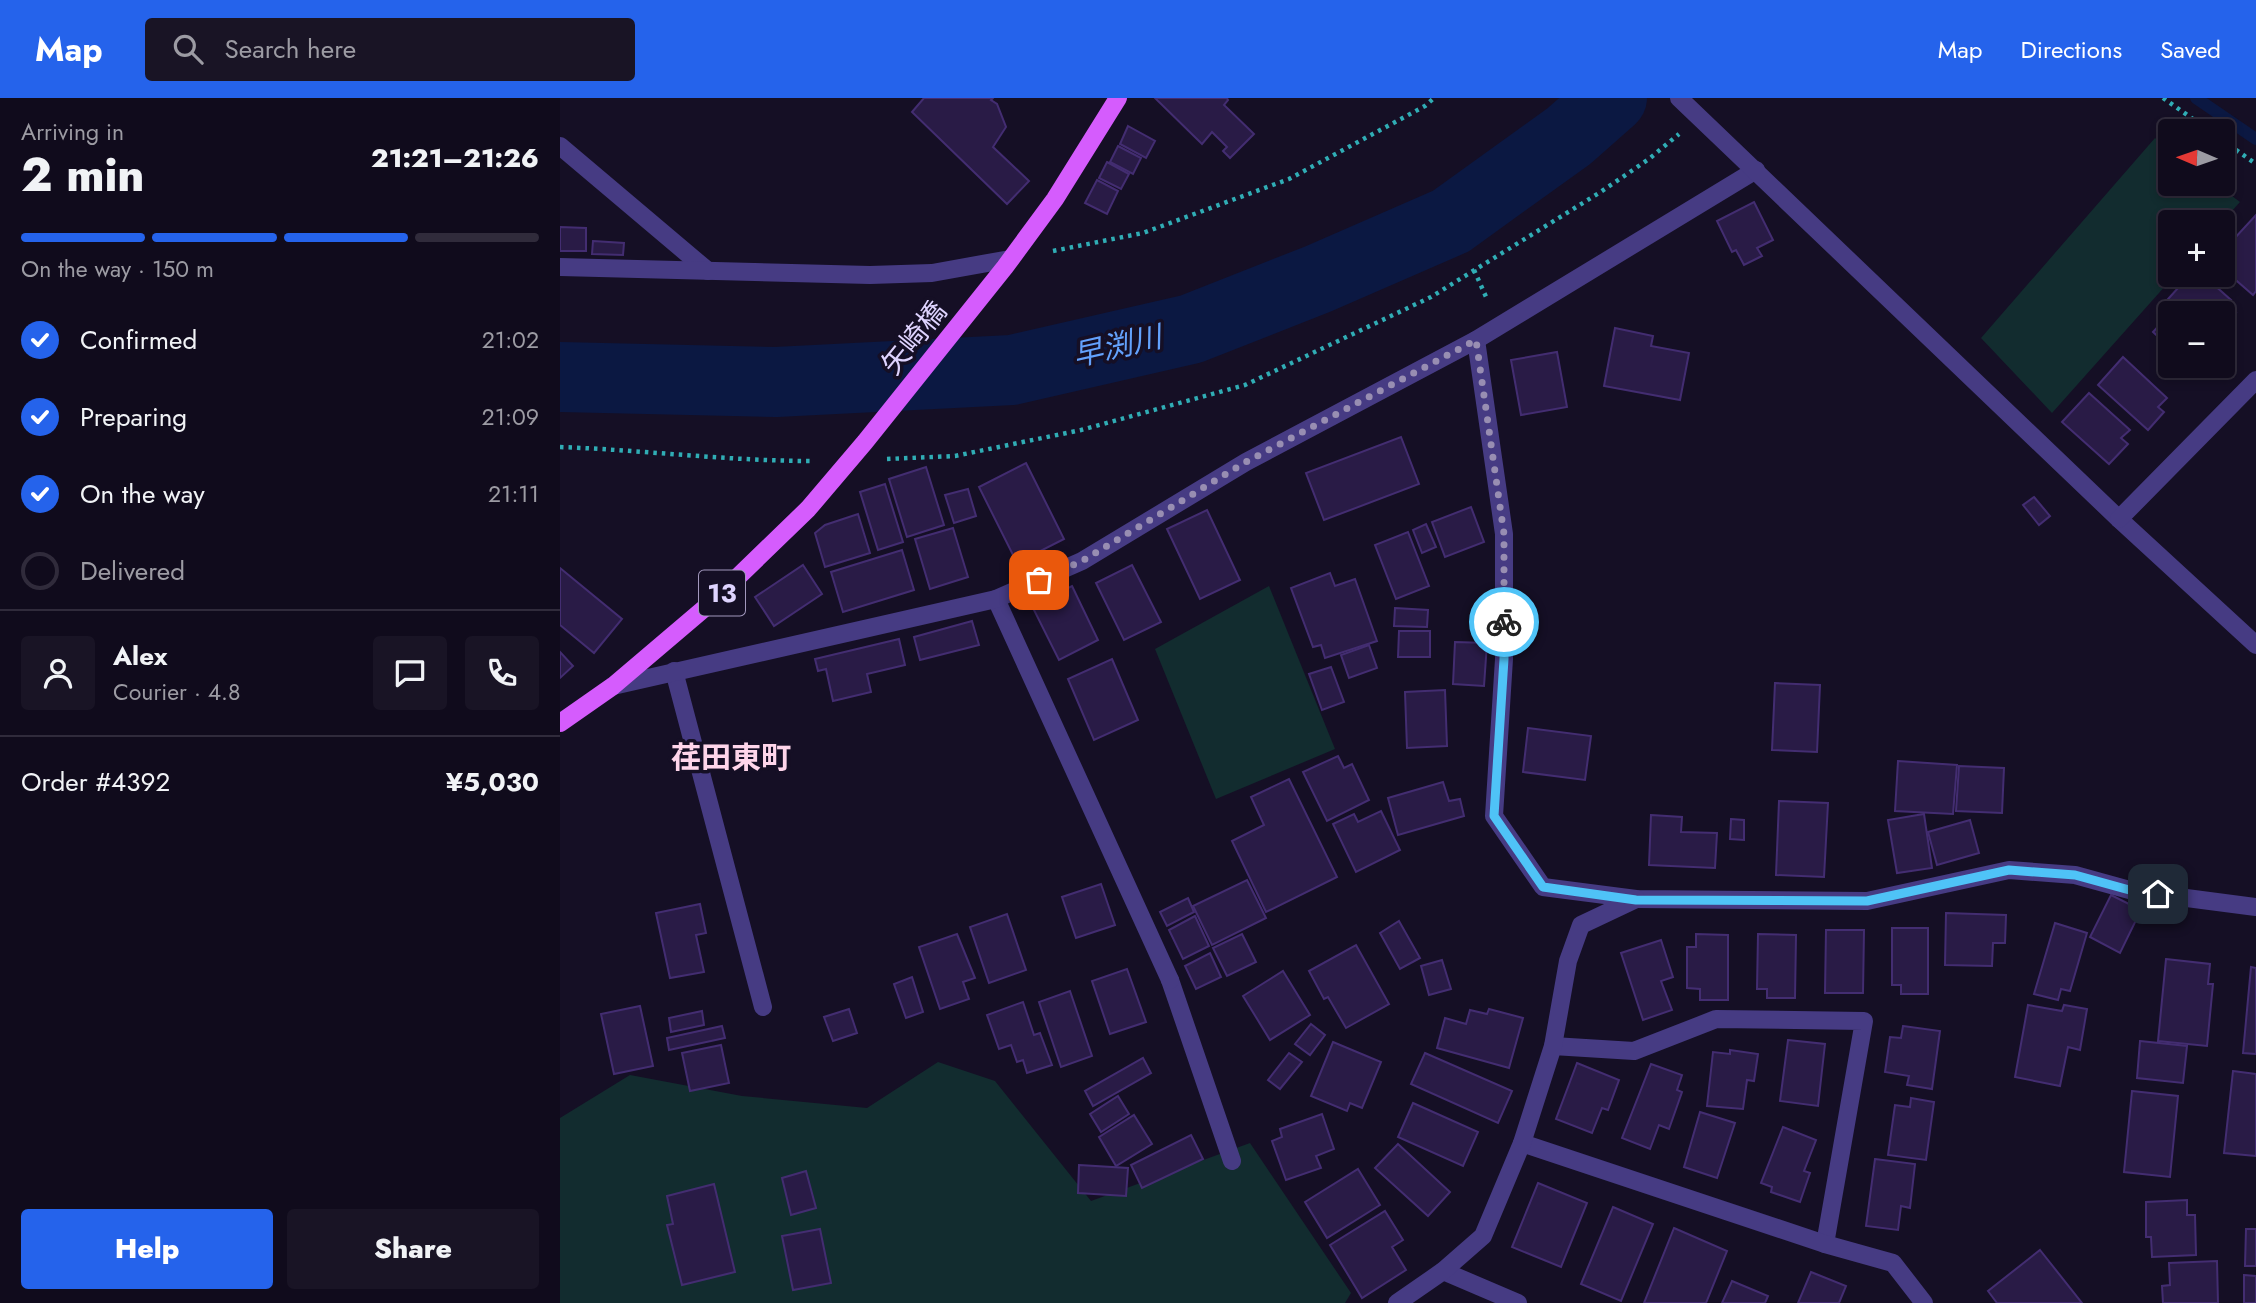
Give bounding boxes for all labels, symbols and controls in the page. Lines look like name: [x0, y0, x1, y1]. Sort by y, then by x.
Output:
search box: [145, 18, 635, 81]
text: Map: [35, 26, 103, 73]
icon: search: [169, 30, 207, 68]
text: Search here: [225, 30, 356, 68]
text: Map: [1938, 32, 1983, 67]
text: Directions: [2021, 32, 2122, 67]
text: Saved: [2160, 32, 2221, 67]
text: Arriving in: [21, 115, 124, 149]
north arrow: [2158, 119, 2235, 196]
map controls: [2158, 119, 2235, 378]
text: 21:21–21:26: [371, 139, 539, 177]
text: 2 min: [21, 142, 145, 208]
button: +: [2158, 210, 2235, 287]
text: On the way · 150 m: [21, 252, 214, 286]
street label: 矢崎橋: [872, 292, 956, 384]
button: −: [2158, 301, 2235, 378]
water label: 早渕川: [1068, 314, 1169, 377]
icon: check: [21, 321, 59, 359]
text: Confirmed: [80, 321, 197, 359]
text: 21:02: [482, 323, 539, 357]
icon: check: [21, 398, 59, 436]
text: Preparing: [80, 398, 187, 436]
text: 21:09: [482, 400, 539, 434]
icon: check: [21, 475, 59, 513]
text: On the way: [80, 475, 205, 513]
text: 21:11: [488, 477, 539, 511]
pin: [1009, 550, 1069, 610]
text: Delivered: [80, 552, 185, 590]
icon: bag: [1020, 561, 1058, 599]
road number: 13: [699, 570, 745, 615]
courier: [1469, 587, 1539, 657]
icon: bike: [1485, 603, 1523, 641]
button: person: [21, 636, 95, 710]
button: chat: [373, 636, 447, 710]
button: phone: [465, 636, 539, 710]
text: Alex: [113, 637, 167, 675]
text: Courier · 4.8: [113, 675, 241, 709]
district label: 荏田東町: [671, 736, 791, 779]
text: Order #4392: [21, 763, 170, 801]
text: ¥5,030: [446, 763, 539, 801]
pin: [2128, 864, 2188, 924]
icon: home: [2139, 875, 2177, 913]
button: Help: [21, 1209, 273, 1289]
button: Share: [287, 1209, 539, 1289]

